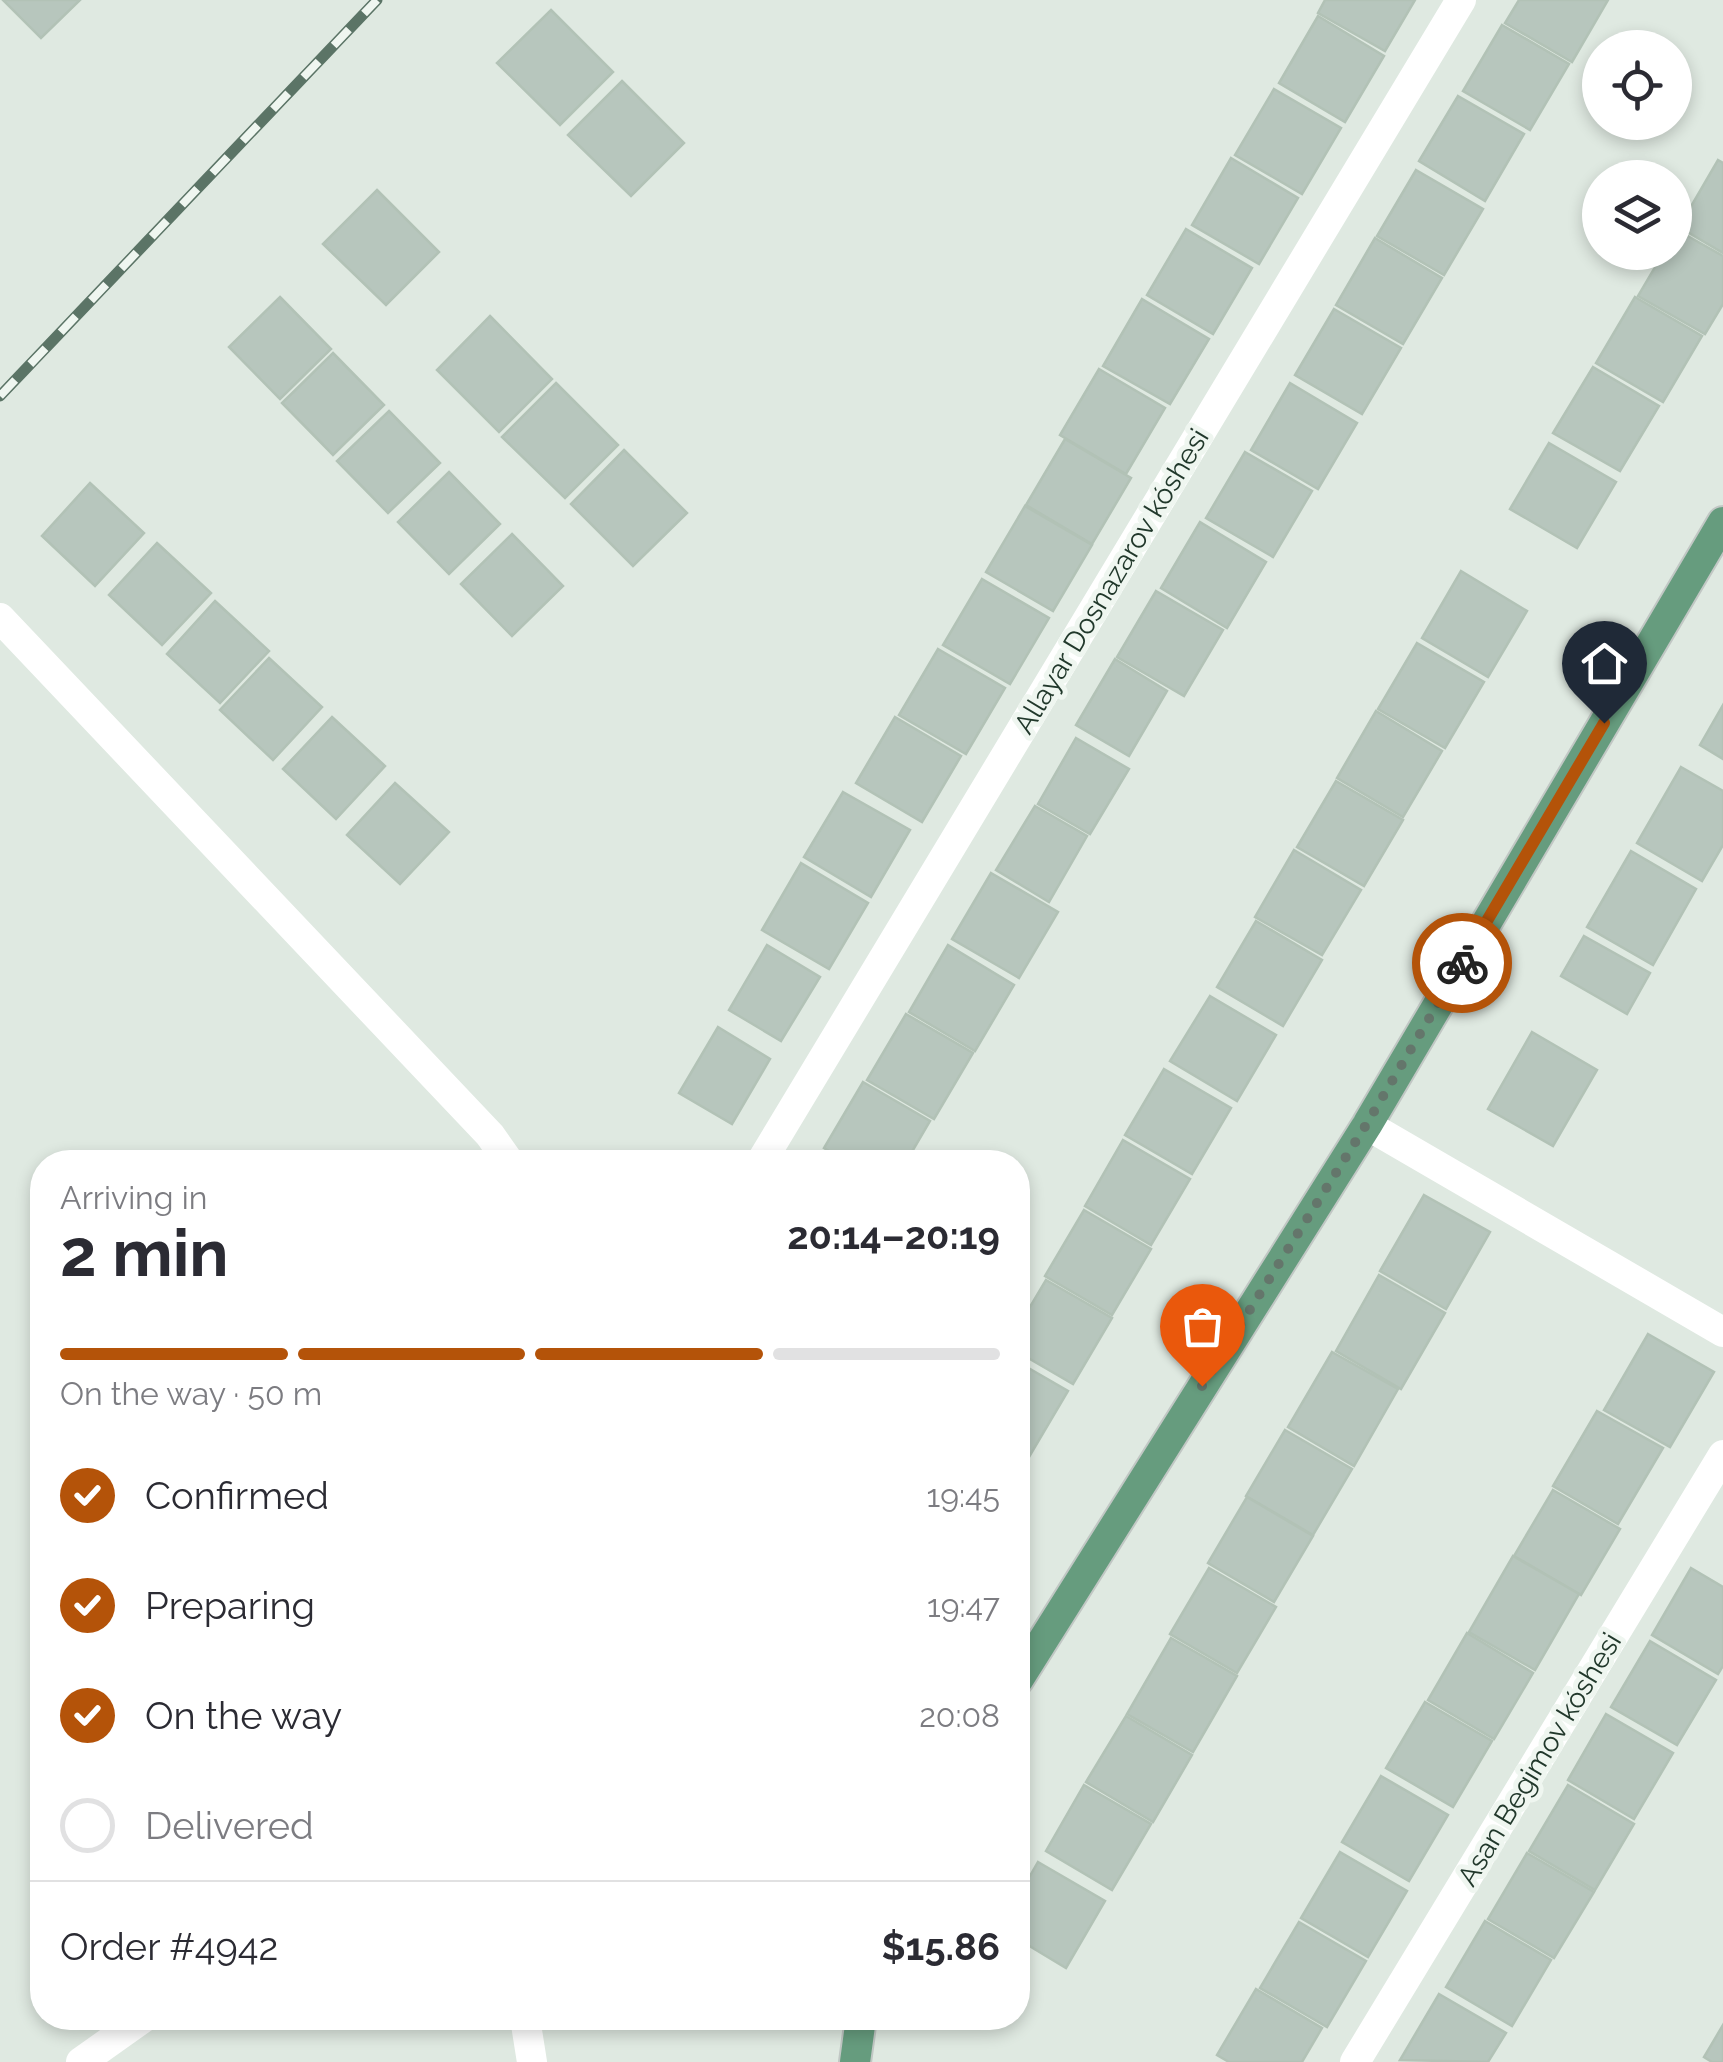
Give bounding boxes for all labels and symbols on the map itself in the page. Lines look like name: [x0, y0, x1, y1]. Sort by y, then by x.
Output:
street label: Allayar Dosnazarov kóshesi: [1007, 423, 1216, 740]
pin: [1562, 621, 1647, 724]
courier: [1412, 913, 1512, 1013]
pin: [1160, 1284, 1245, 1387]
street label: Asan Begimov kóshesi: [1451, 1627, 1628, 1892]

